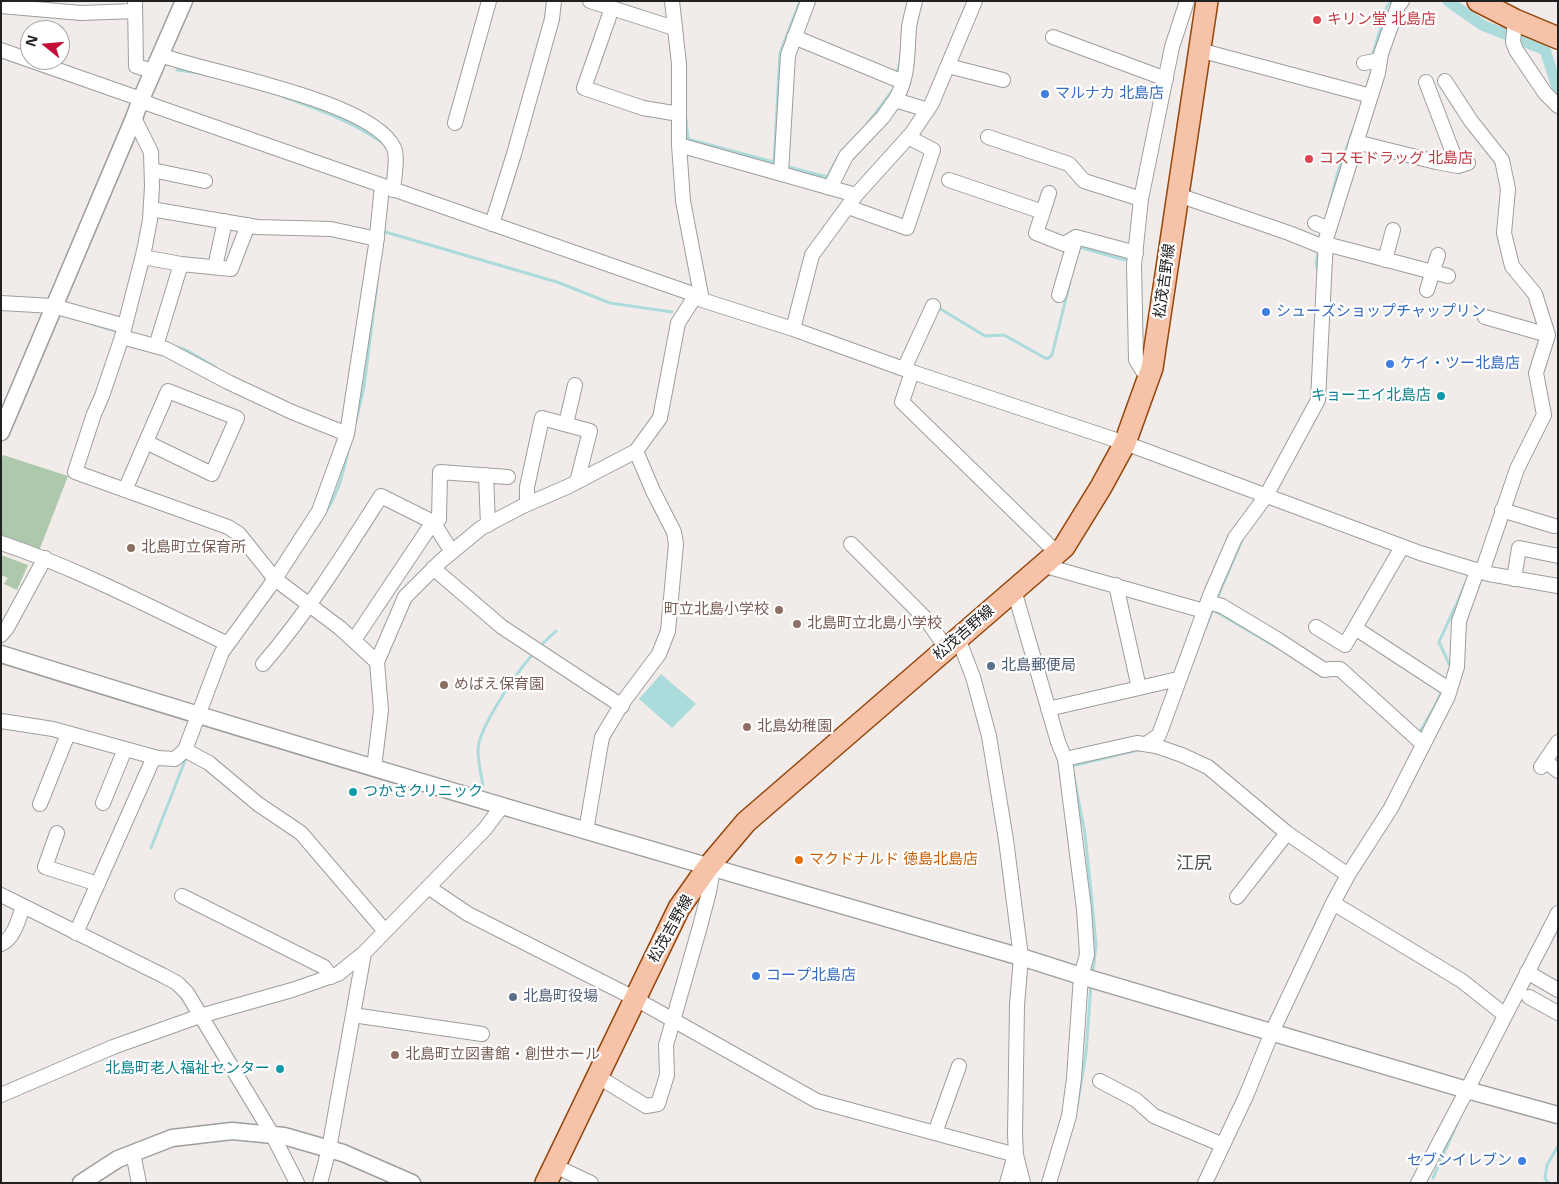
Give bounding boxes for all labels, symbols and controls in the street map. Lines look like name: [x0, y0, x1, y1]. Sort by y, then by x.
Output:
place label: キリン堂 北島店: [1327, 11, 1436, 29]
marker: キリン堂 北島店: [1311, 14, 1323, 26]
north arrow: [20, 20, 70, 70]
text: N: [20, 33, 42, 49]
place label: マルナカ 北島店: [1055, 85, 1164, 103]
marker: マルナカ 北島店: [1039, 88, 1051, 100]
place label: コスモドラッグ 北島店: [1319, 150, 1473, 168]
marker: コスモドラッグ 北島店: [1303, 153, 1315, 165]
street label: 松茂吉野線: [1151, 243, 1179, 319]
place label: シューズショップチャップリン: [1276, 303, 1486, 321]
marker: シューズショップチャップリン: [1260, 306, 1272, 318]
place label: ケイ・ツー北島店: [1400, 355, 1520, 373]
marker: ケイ・ツー北島店: [1384, 358, 1396, 370]
place label: キョーエイ北島店: [1311, 387, 1431, 405]
marker: キョーエイ北島店: [1435, 390, 1447, 402]
place label: 北島町立保育所: [141, 539, 246, 557]
marker: 北島町立保育所: [125, 542, 137, 554]
place label: 町立北島小学校: [664, 601, 769, 619]
street label: 松茂吉野線: [930, 602, 998, 664]
marker: 町立北島小学校: [773, 604, 785, 616]
place label: 北島町立北島小学校: [807, 615, 942, 633]
marker: 北島町立北島小学校: [791, 618, 803, 630]
place label: 北島郵便局: [1001, 657, 1076, 675]
marker: 北島郵便局: [985, 660, 997, 672]
place label: めばえ保育園: [454, 676, 544, 694]
marker: めばえ保育園: [438, 679, 450, 691]
place label: 北島幼稚園: [757, 718, 832, 736]
marker: 北島幼稚園: [741, 721, 753, 733]
place label: つかさクリニック: [363, 783, 483, 801]
marker: つかさクリニック: [347, 786, 359, 798]
place label: マクドナルド 徳島北島店: [809, 851, 978, 869]
district label: 江尻: [1176, 853, 1212, 875]
marker: マクドナルド 徳島北島店: [793, 854, 805, 866]
street label: 松茂吉野線: [645, 892, 697, 966]
place label: コープ北島店: [766, 967, 856, 985]
marker: コープ北島店: [750, 970, 762, 982]
place label: 北島町役場: [523, 988, 598, 1006]
marker: 北島町役場: [507, 991, 519, 1003]
place label: 北島町立図書館・創世ホール: [405, 1046, 600, 1064]
marker: 北島町立図書館・創世ホール: [389, 1049, 401, 1061]
place label: 北島町老人福祉センター: [105, 1060, 270, 1078]
marker: 北島町老人福祉センター: [274, 1063, 286, 1075]
place label: セブンイレブン: [1407, 1152, 1512, 1170]
marker: セブンイレブン: [1516, 1155, 1528, 1167]

